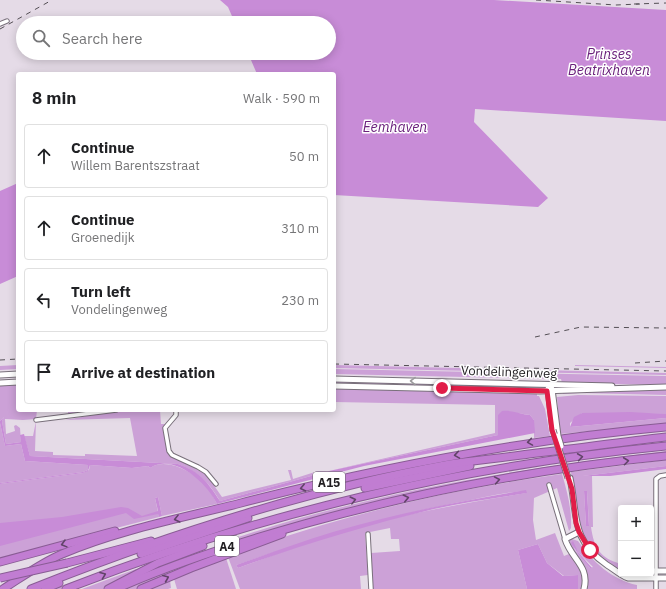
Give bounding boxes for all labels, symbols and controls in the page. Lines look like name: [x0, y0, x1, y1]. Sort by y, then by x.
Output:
search box: [16, 16, 336, 60]
icon: search: [30, 27, 52, 49]
text: Search here: [62, 29, 142, 48]
water label: Prinses Beatrixhaven: [568, 45, 650, 79]
text: 8 min: [32, 87, 76, 109]
text: Walk · 590 m: [243, 90, 320, 107]
water label: Eemhaven: [363, 118, 427, 136]
text: Continue: [71, 138, 135, 157]
icon: ahead: [33, 145, 55, 167]
text: 50 m: [289, 148, 319, 165]
text: Willem Barentszstraat: [71, 157, 200, 174]
text: Continue: [71, 210, 135, 229]
icon: ahead: [33, 217, 55, 239]
text: 310 m: [281, 220, 319, 237]
text: Groenedijk: [71, 229, 135, 246]
text: Turn left: [71, 282, 131, 301]
icon: left: [33, 289, 55, 311]
text: 230 m: [281, 292, 319, 309]
text: Vondelingenweg: [71, 301, 167, 318]
icon: arrive: [33, 361, 55, 383]
street label: Vondelingenweg: [461, 362, 558, 382]
text: Arrive at destination: [71, 363, 215, 382]
one-way arrow: [410, 377, 416, 385]
route end: [433, 379, 451, 397]
one-way arrow: [527, 438, 533, 446]
one-way arrow: [454, 450, 460, 458]
one-way arrow: [577, 452, 583, 461]
one-way arrow: [623, 457, 629, 466]
road number: A15: [313, 472, 345, 492]
one-way arrow: [494, 476, 500, 485]
one-way arrow: [299, 483, 306, 491]
one-way arrow: [402, 494, 409, 503]
one-way arrow: [350, 497, 356, 505]
map controls: [618, 505, 654, 577]
button: +: [618, 505, 654, 541]
one-way arrow: [173, 515, 180, 523]
road number: A4: [215, 536, 239, 556]
one-way arrow: [61, 539, 67, 547]
route start: [581, 541, 599, 559]
button: −: [618, 541, 654, 577]
one-way arrow: [99, 572, 106, 580]
one-way arrow: [162, 575, 169, 583]

